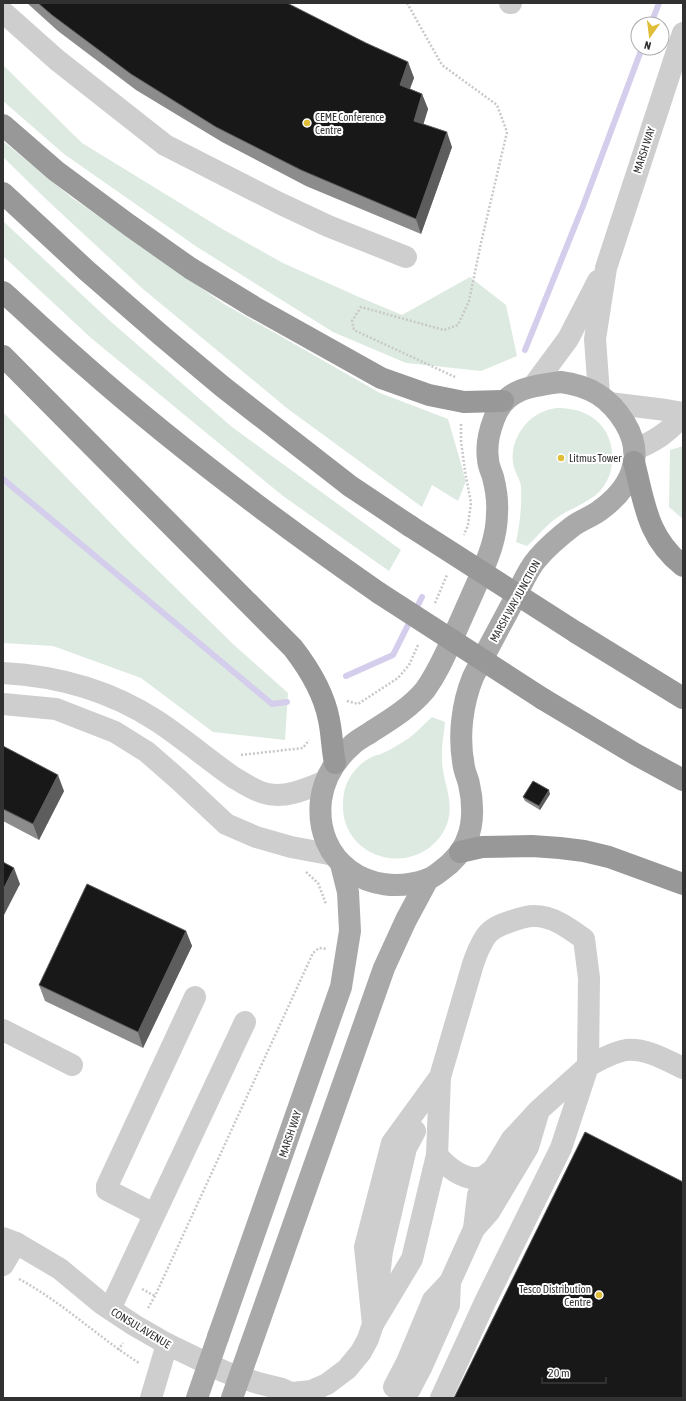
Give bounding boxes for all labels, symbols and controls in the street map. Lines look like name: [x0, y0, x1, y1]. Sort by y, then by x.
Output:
north arrow: [630, 16, 670, 56]
text: N: [643, 39, 652, 52]
place label: CEME Conference Centre: [315, 111, 384, 136]
marker: CEME Conference Centre: [302, 118, 312, 128]
street label: MARSH WAY: [631, 125, 657, 175]
place label: Litmus Tower: [569, 452, 622, 464]
marker: Litmus Tower: [556, 453, 566, 463]
street label: MARSH WAY JUNCTION: [488, 558, 542, 644]
street label: MARSH WAY: [276, 1109, 304, 1159]
place label: Tesco Distribution Centre: [519, 1283, 591, 1308]
marker: Tesco Distribution Centre: [594, 1290, 604, 1300]
street label: CONSUL AVENUE: [109, 1305, 173, 1351]
scale bar: [542, 1359, 606, 1385]
text: 20 m: [548, 1366, 570, 1380]

